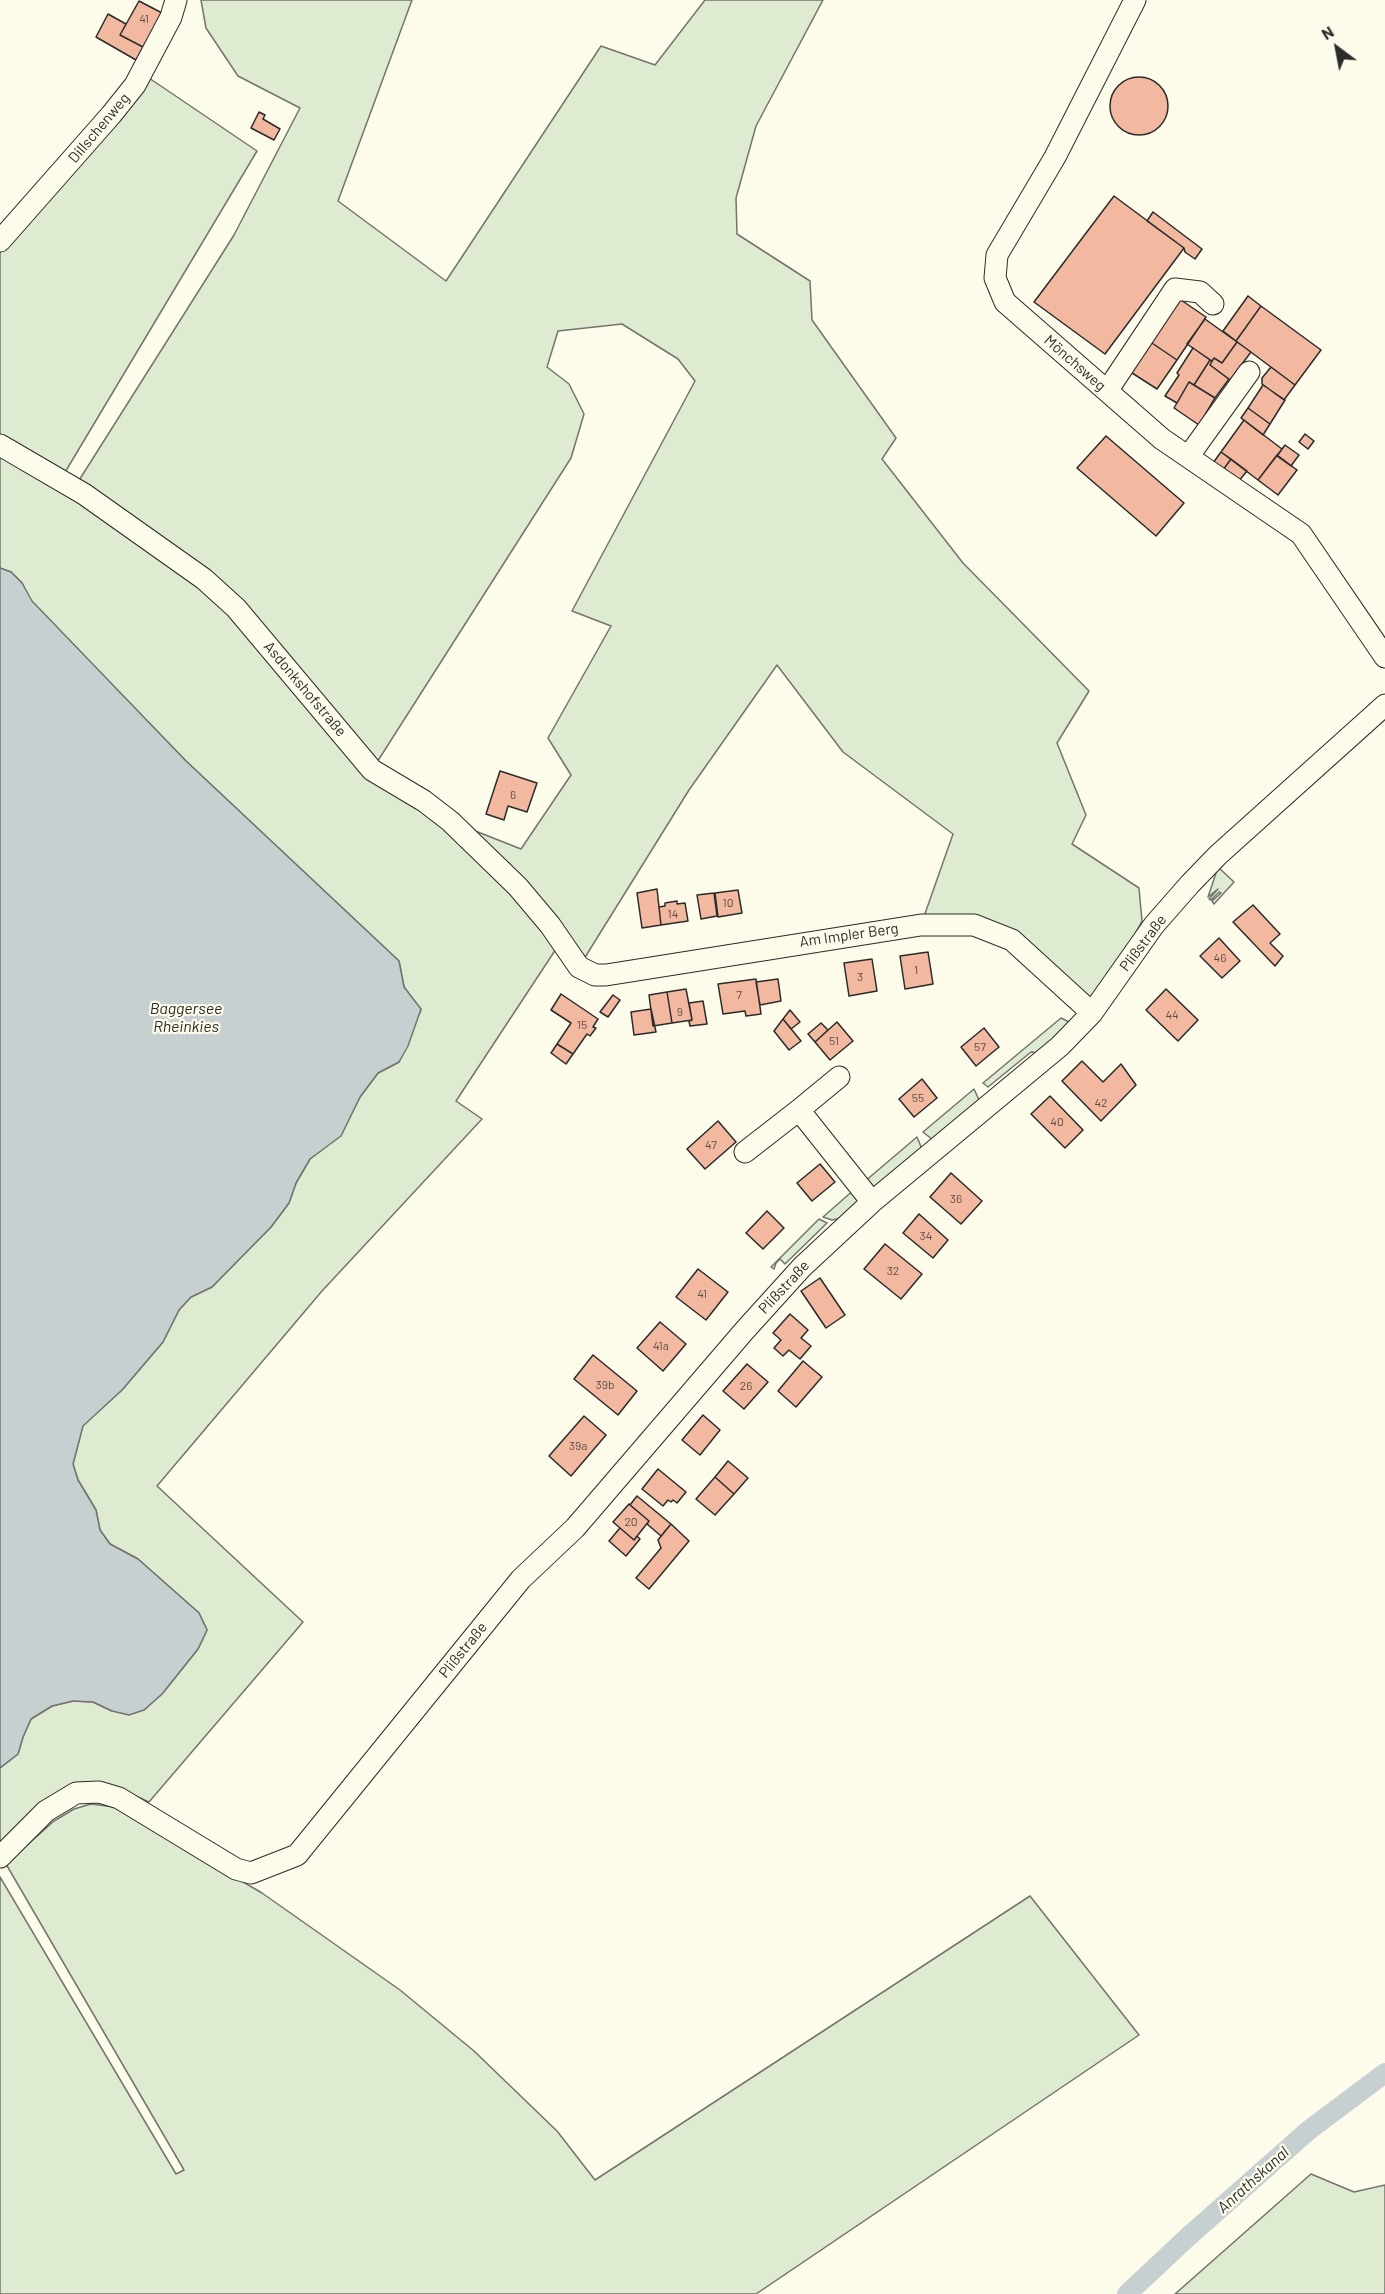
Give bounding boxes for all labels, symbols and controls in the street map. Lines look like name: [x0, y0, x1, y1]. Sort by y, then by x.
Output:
house number: 41: [139, 12, 149, 26]
north arrow: [1307, 18, 1367, 78]
text: N: [1318, 21, 1337, 43]
street label: Dillschenweg: [65, 89, 133, 167]
street label: Mönchsweg: [1040, 331, 1110, 395]
street label: Asdonkshofstraße: [260, 638, 350, 740]
house number: 6: [510, 788, 516, 802]
house number: 10: [723, 896, 733, 910]
house number: 14: [668, 907, 678, 921]
street label: Plißstraße: [1116, 911, 1170, 975]
street label: Am Impler Berg: [798, 919, 900, 951]
house number: 46: [1214, 951, 1226, 965]
house number: 1: [914, 963, 918, 977]
house number: 3: [857, 970, 863, 984]
house number: 7: [736, 988, 742, 1002]
water label: Baggersee Rheinkies: [150, 999, 222, 1037]
house number: 9: [677, 1005, 683, 1019]
house number: 44: [1165, 1008, 1179, 1022]
house number: 15: [577, 1018, 587, 1032]
house number: 51: [829, 1034, 839, 1048]
house number: 57: [974, 1040, 986, 1054]
house number: 55: [912, 1091, 924, 1105]
house number: 42: [1094, 1096, 1108, 1110]
house number: 40: [1050, 1115, 1064, 1129]
house number: 47: [705, 1138, 717, 1152]
house number: 36: [950, 1192, 962, 1206]
house number: 34: [920, 1229, 932, 1243]
street label: Plißstraße: [755, 1257, 813, 1317]
house number: 32: [887, 1264, 899, 1278]
house number: 41: [697, 1287, 707, 1301]
house number: 41a: [653, 1339, 669, 1353]
house number: 39b: [596, 1378, 614, 1392]
house number: 26: [740, 1379, 752, 1393]
house number: 39a: [569, 1439, 587, 1453]
house number: 20: [624, 1515, 638, 1529]
street label: Plißstraße: [435, 1619, 491, 1681]
water label: Anrathskanal: [1213, 2143, 1293, 2217]

